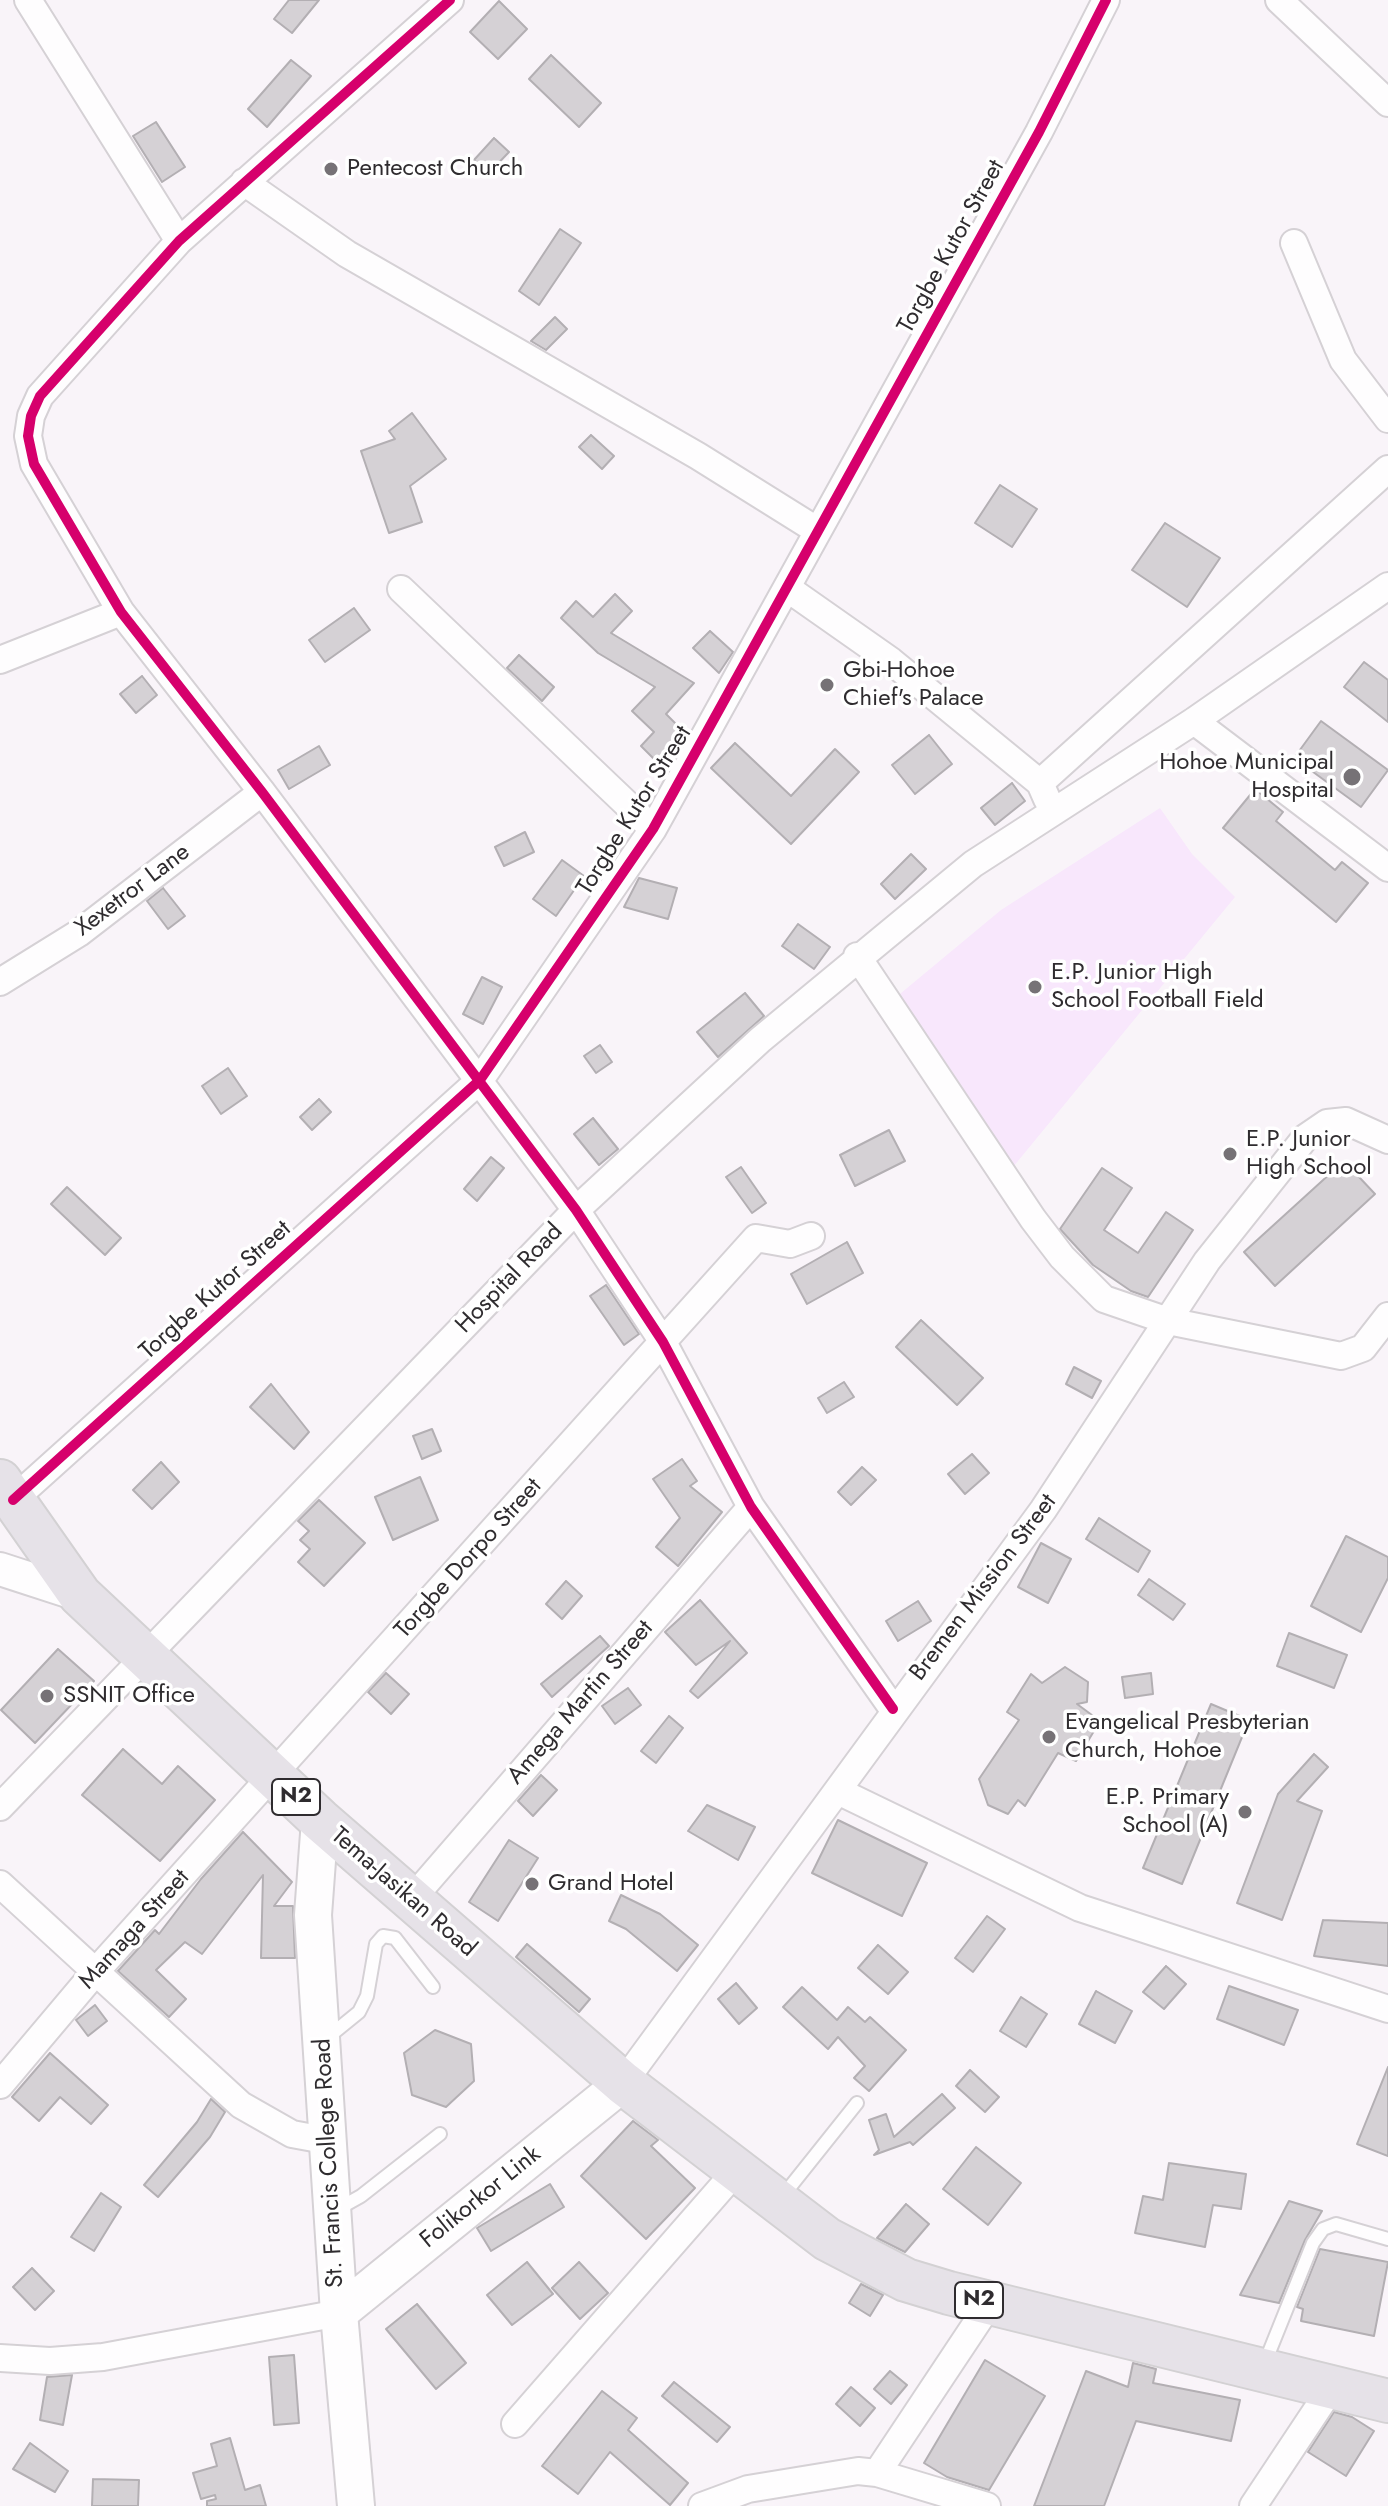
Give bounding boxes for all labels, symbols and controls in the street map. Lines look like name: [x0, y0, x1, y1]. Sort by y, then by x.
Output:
place label: Pentecost Church: [347, 155, 523, 183]
street label: Torgbe Kutor Street: [892, 155, 1012, 339]
marker: Pentecost Church: [322, 160, 340, 178]
place label: Gbi-Hohoe Chief's Palace: [843, 657, 984, 713]
marker: Gbi-Hohoe Chief's Palace: [818, 676, 836, 694]
street label: Torgbe Kutor Street: [571, 721, 699, 901]
place label: Hohoe Municipal Hospital: [1159, 749, 1334, 805]
marker: Hohoe Municipal Hospital: [1341, 766, 1363, 788]
street label: Xexetror Lane: [70, 839, 196, 943]
place label: E.P. Junior High School Football Field: [1051, 959, 1264, 1015]
marker: E.P. Junior High School Football Field: [1026, 978, 1044, 996]
place label: E.P. Junior High School: [1246, 1126, 1372, 1182]
marker: E.P. Junior High School: [1221, 1145, 1239, 1163]
street label: Torgbe Kutor Street: [134, 1216, 298, 1366]
street label: Hospital Road: [450, 1218, 570, 1340]
street label: Torgbe Dorpo Street: [390, 1473, 548, 1645]
street label: Bremen Mission Street: [905, 1489, 1063, 1687]
street label: Amega Martin Street: [502, 1615, 660, 1791]
place label: SSNIT Office: [63, 1682, 195, 1710]
marker: SSNIT Office: [38, 1687, 56, 1705]
place label: Evangelical Presbyterian Church, Hohoe: [1065, 1709, 1310, 1765]
marker: Evangelical Presbyterian Church, Hohoe: [1040, 1728, 1058, 1746]
road number: N2: [272, 1779, 320, 1815]
place label: E.P. Primary School (A): [1106, 1784, 1229, 1840]
marker: E.P. Primary School (A): [1236, 1803, 1254, 1821]
street label: Tema-Jasikan Road: [324, 1822, 482, 1964]
street label: Mamaga Street: [74, 1864, 196, 1996]
place label: Grand Hotel: [548, 1870, 674, 1898]
marker: Grand Hotel: [523, 1875, 541, 1893]
street label: St. Francis College Road: [309, 2038, 351, 2288]
street label: Folikorkor Link: [415, 2141, 547, 2255]
road number: N2: [955, 2282, 1003, 2318]

